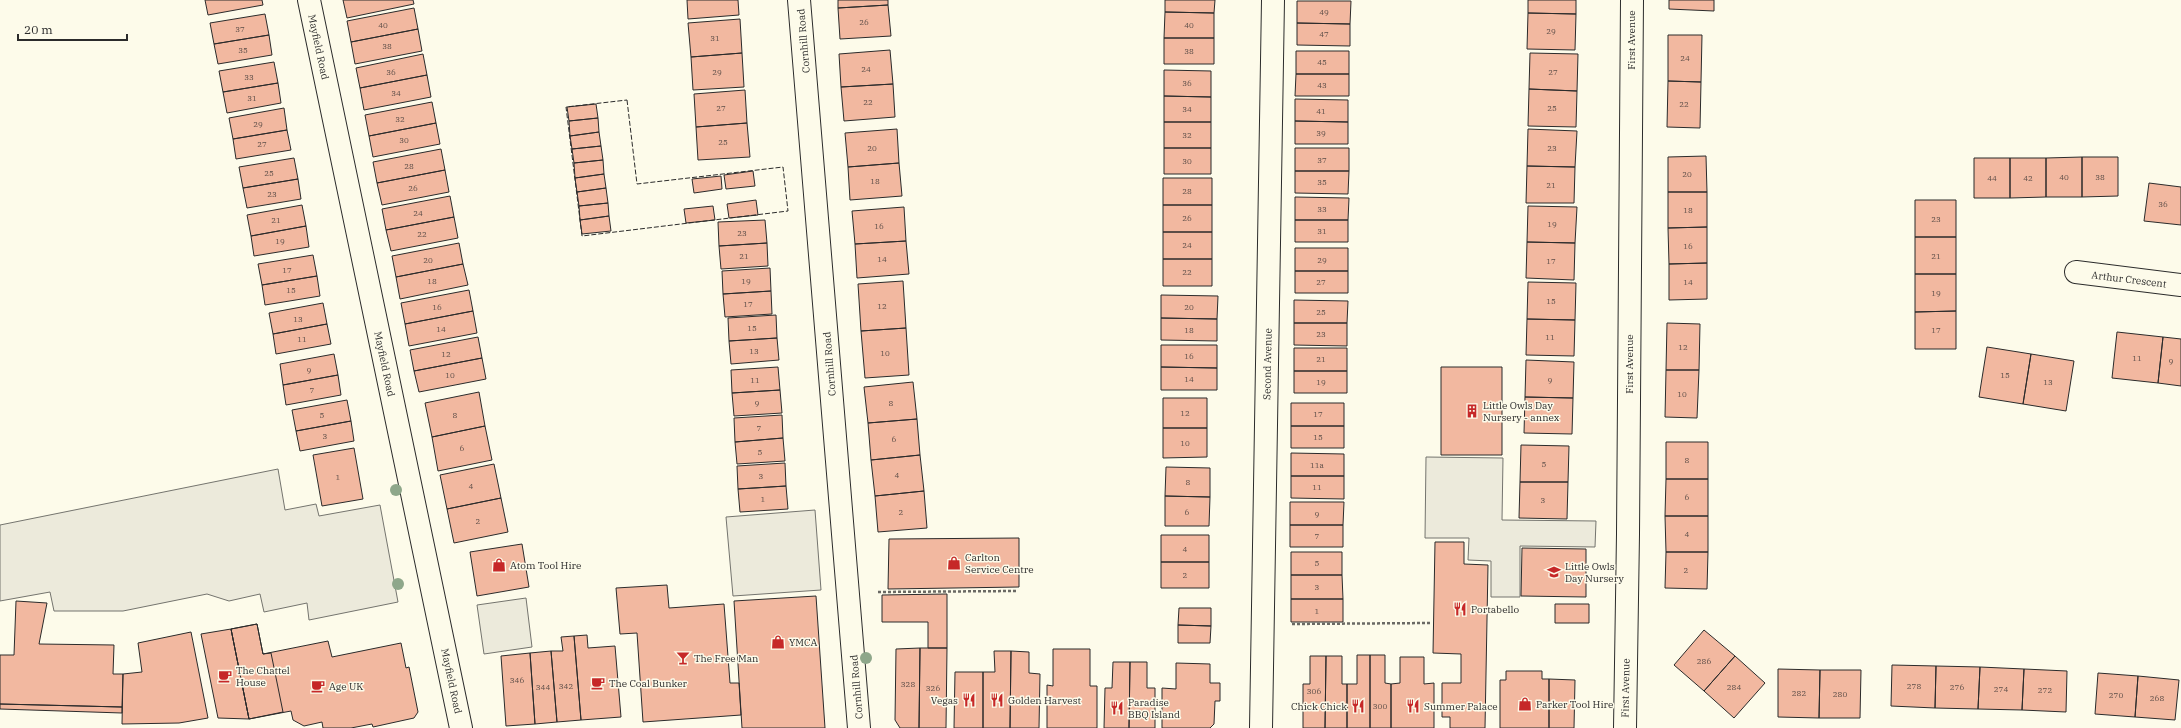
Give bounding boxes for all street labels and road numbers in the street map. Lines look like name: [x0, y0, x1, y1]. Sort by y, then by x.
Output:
street label: Cornhill Road: [794, 8, 813, 74]
street label: First Avenue: [1625, 10, 1638, 70]
street label: Mayfield Road: [305, 13, 332, 81]
street label: Arthur Crescent: [2091, 268, 2168, 291]
street label: Second Avenue: [1260, 328, 1275, 400]
street label: Mayfield Road: [371, 330, 398, 398]
street label: Cornhill Road: [820, 331, 839, 397]
street label: First Avenue: [1623, 334, 1636, 394]
street label: Mayfield Road: [438, 647, 465, 715]
street label: Cornhill Road: [847, 654, 866, 720]
street label: First Avenue: [1618, 658, 1633, 718]

